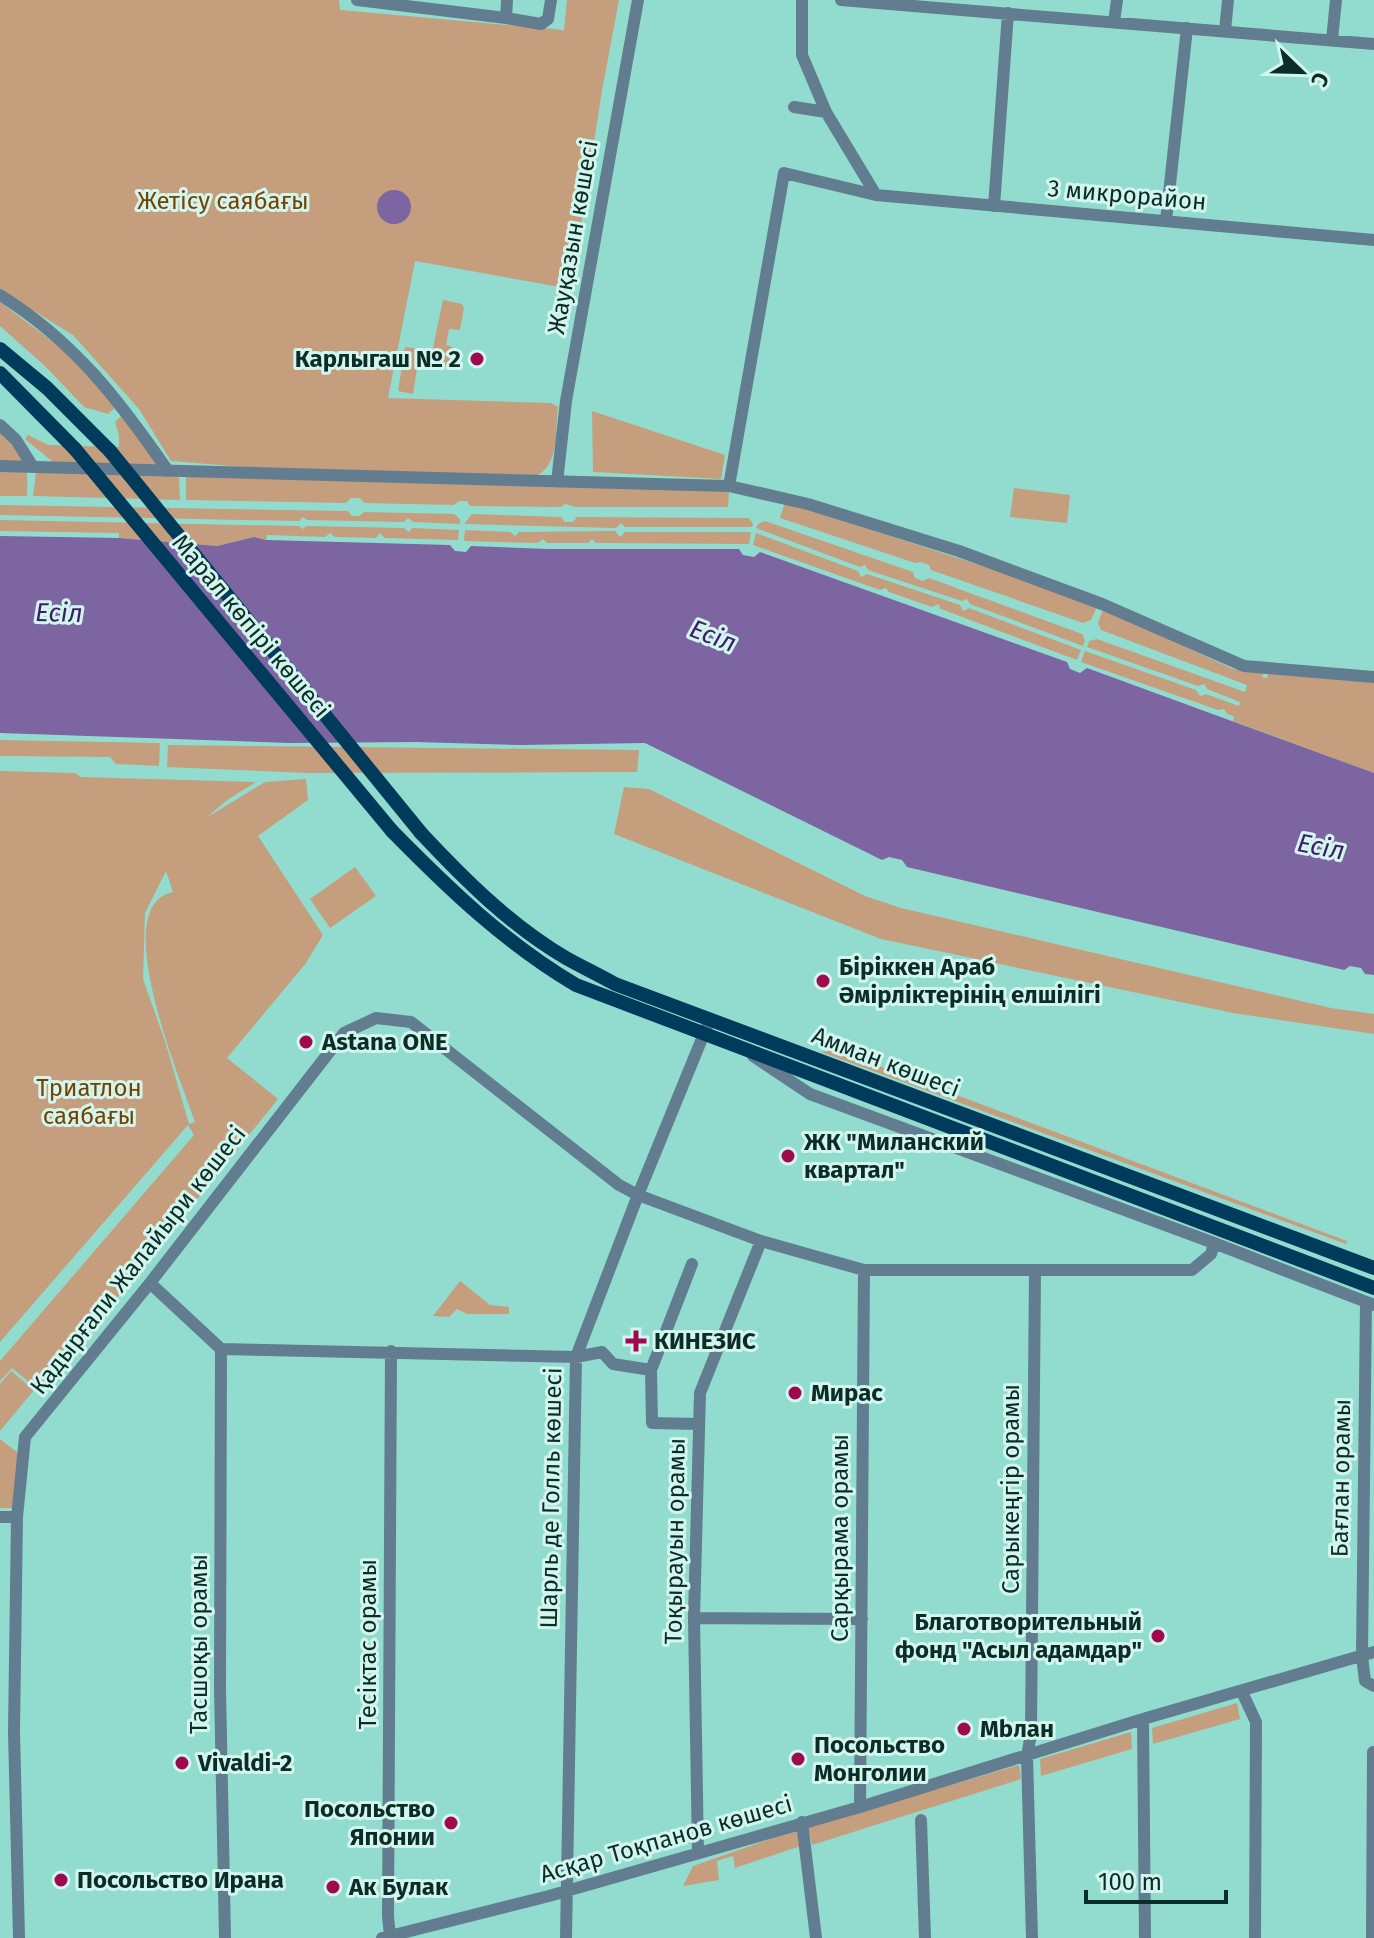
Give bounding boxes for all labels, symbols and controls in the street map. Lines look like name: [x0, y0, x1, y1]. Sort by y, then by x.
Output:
north arrow: [1262, 32, 1342, 112]
text: С: [1305, 69, 1335, 91]
street label: Жауқазын көшесі: [542, 138, 604, 336]
street label: 3 микрорайон: [1046, 174, 1208, 216]
park label: Жетісу саябағы: [137, 187, 309, 215]
place label: Карлыгаш № 2: [295, 345, 461, 373]
marker: Карлыгаш № 2: [468, 350, 486, 368]
street label: Марал көпірі көшесі: [166, 529, 336, 723]
water label: Есіл: [35, 597, 83, 629]
water label: Есіл: [685, 613, 741, 659]
water label: Есіл: [1295, 827, 1347, 867]
place label: Біріккен Араб Әмірліктерінің елшілігі: [839, 953, 1101, 1009]
marker: Біріккен Араб Әмірліктерінің елшілігі: [814, 972, 832, 990]
street label: Амман көшесі: [808, 1021, 964, 1103]
place label: Astana ONE: [321, 1028, 448, 1056]
marker: Astana ONE: [297, 1033, 315, 1051]
park label: Триатлон саябағы: [36, 1074, 142, 1130]
street label: Қадырғали Жалайыри көшесі: [24, 1120, 252, 1400]
place label: ЖК "Миланский квартал": [803, 1128, 984, 1184]
marker: ЖК "Миланский квартал": [779, 1147, 797, 1165]
place label: КИНЕЗИС: [654, 1327, 756, 1355]
marker: КИНЕЗИС: [625, 1330, 647, 1352]
street label: Шарль де Голль көшесі: [535, 1367, 567, 1629]
place label: Мирас: [811, 1379, 883, 1407]
marker: Мирас: [786, 1384, 804, 1402]
street label: Сарыкеңгір орамы: [997, 1384, 1025, 1594]
street label: Бағлан орамы: [1326, 1398, 1356, 1558]
street label: Сарқырама орамы: [826, 1434, 854, 1642]
street label: Тоқырауын орамы: [659, 1437, 691, 1645]
street label: Тасшоқы орамы: [185, 1554, 213, 1734]
street label: Тесіктас орамы: [354, 1559, 382, 1729]
place label: Благотворительный фонд "Асыл адамдар": [895, 1608, 1142, 1664]
marker: Благотворительный фонд "Асыл адамдар": [1149, 1627, 1167, 1645]
place label: Мbлан: [980, 1715, 1054, 1743]
marker: Мbлан: [955, 1720, 973, 1738]
place label: Посольство Монголии: [814, 1731, 945, 1787]
place label: Vivaldi-2: [197, 1749, 292, 1777]
marker: Посольство Монголии: [789, 1750, 807, 1768]
marker: Vivaldi-2: [173, 1754, 191, 1772]
street label: Асқар Тоқпанов көшесі: [537, 1790, 795, 1888]
place label: Посольство Японии: [304, 1795, 435, 1851]
marker: Посольство Японии: [442, 1814, 460, 1832]
scale bar: [1086, 1854, 1226, 1904]
place label: Посольство Ирана: [77, 1866, 284, 1894]
text: 100 m: [1098, 1868, 1162, 1896]
marker: Посольство Ирана: [52, 1871, 70, 1889]
place label: Ак Булак: [348, 1873, 449, 1901]
marker: Ак Булак: [324, 1878, 342, 1896]

